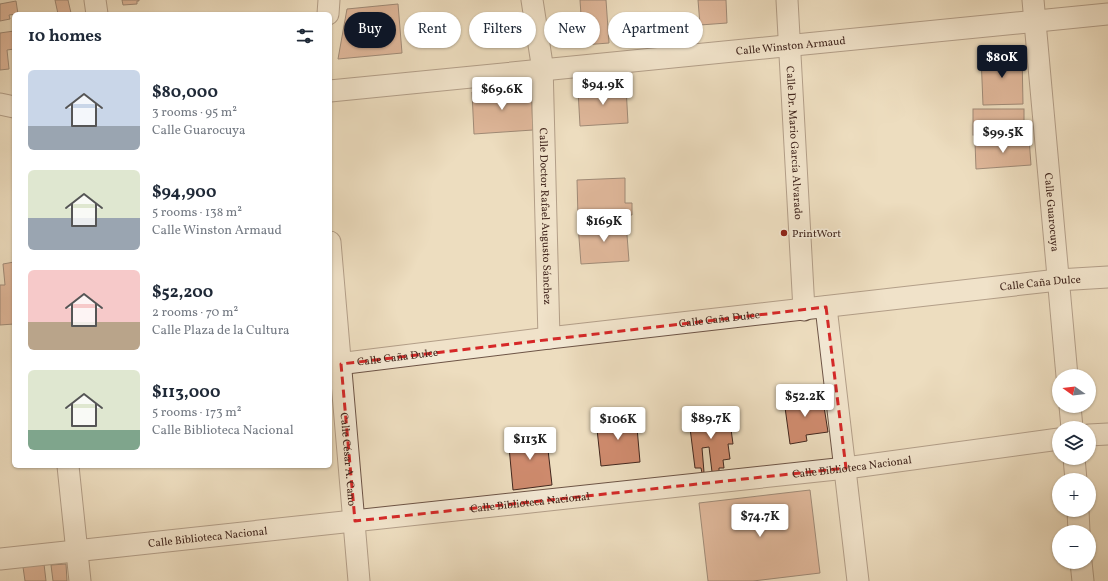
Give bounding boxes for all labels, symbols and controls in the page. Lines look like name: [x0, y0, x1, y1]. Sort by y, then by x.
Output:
chip: Buy: [344, 12, 396, 48]
chip: Rent: [404, 12, 461, 48]
chip: Filters: [469, 12, 536, 48]
chip: New: [544, 12, 600, 48]
chip: Apartment: [608, 12, 703, 48]
text: 10 homes: [28, 25, 102, 48]
icon: filters: [294, 25, 316, 47]
street label: Calle Winston Armaud: [735, 34, 846, 60]
pin: $80K: [978, 45, 1026, 79]
text: $80K: [986, 49, 1018, 67]
street label: Calle Dr. Mario García Alvarado: [782, 66, 805, 220]
pin: $94.9K: [570, 72, 636, 106]
text: $94.9K: [582, 76, 624, 94]
pin: $69.6K: [469, 77, 535, 111]
text: $80,000: [152, 81, 218, 104]
text: $69.6K: [481, 81, 523, 99]
icon: home: [60, 86, 108, 134]
text: 3 rooms · 95 m²: [152, 104, 237, 122]
pin: $99.5K: [970, 120, 1036, 154]
text: Calle Guarocuya: [152, 122, 245, 140]
text: $99.5K: [983, 124, 1023, 142]
street label: Calle Doctor Rafael Augusto Sánchez: [535, 127, 554, 305]
street label: Calle Guarocuya: [1040, 172, 1062, 253]
text: $94,900: [152, 181, 216, 204]
icon: home: [60, 186, 108, 234]
text: 5 rooms · 138 m²: [152, 204, 242, 222]
pin: $169K: [576, 209, 632, 243]
text: $169K: [586, 213, 622, 231]
text: Calle Winston Armaud: [152, 222, 282, 240]
place label: PrintWort: [792, 227, 841, 242]
marker: PrintWort: [779, 228, 789, 238]
street label: Calle Caña Dulce: [999, 273, 1081, 296]
text: $52,200: [152, 281, 213, 304]
icon: home: [60, 286, 108, 334]
text: 2 rooms · 70 m²: [152, 304, 238, 322]
street label: Calle Caña Dulce: [678, 308, 761, 332]
text: Calle Plaza de la Cultura: [152, 322, 290, 340]
street label: Calle Caña Dulce: [356, 346, 439, 371]
north arrow: [1052, 369, 1096, 413]
map controls: [1052, 369, 1096, 569]
text: $113,000: [152, 381, 220, 404]
pin: $52.2K: [772, 384, 838, 418]
icon: home: [60, 386, 108, 434]
text: $52.2K: [785, 388, 825, 406]
text: 5 rooms · 173 m²: [152, 404, 242, 422]
pin: $89.7K: [678, 406, 744, 440]
pin: $106K: [590, 407, 646, 441]
text: $89.7K: [691, 410, 731, 428]
text: $106K: [599, 411, 637, 429]
street label: Calle César A. Cano: [336, 412, 359, 507]
button: layers: [1052, 421, 1096, 465]
text: Calle Biblioteca Nacional: [152, 422, 294, 440]
pin: $113K: [502, 427, 558, 461]
text: $113K: [513, 431, 547, 449]
street label: Calle Biblioteca Nacional: [792, 453, 913, 483]
button: +: [1052, 473, 1096, 517]
street label: Calle Biblioteca Nacional: [470, 490, 591, 517]
pin: $74.7K: [727, 504, 793, 538]
text: $74.7K: [740, 508, 780, 526]
street label: Calle Biblioteca Nacional: [148, 524, 268, 552]
button: −: [1052, 525, 1096, 569]

